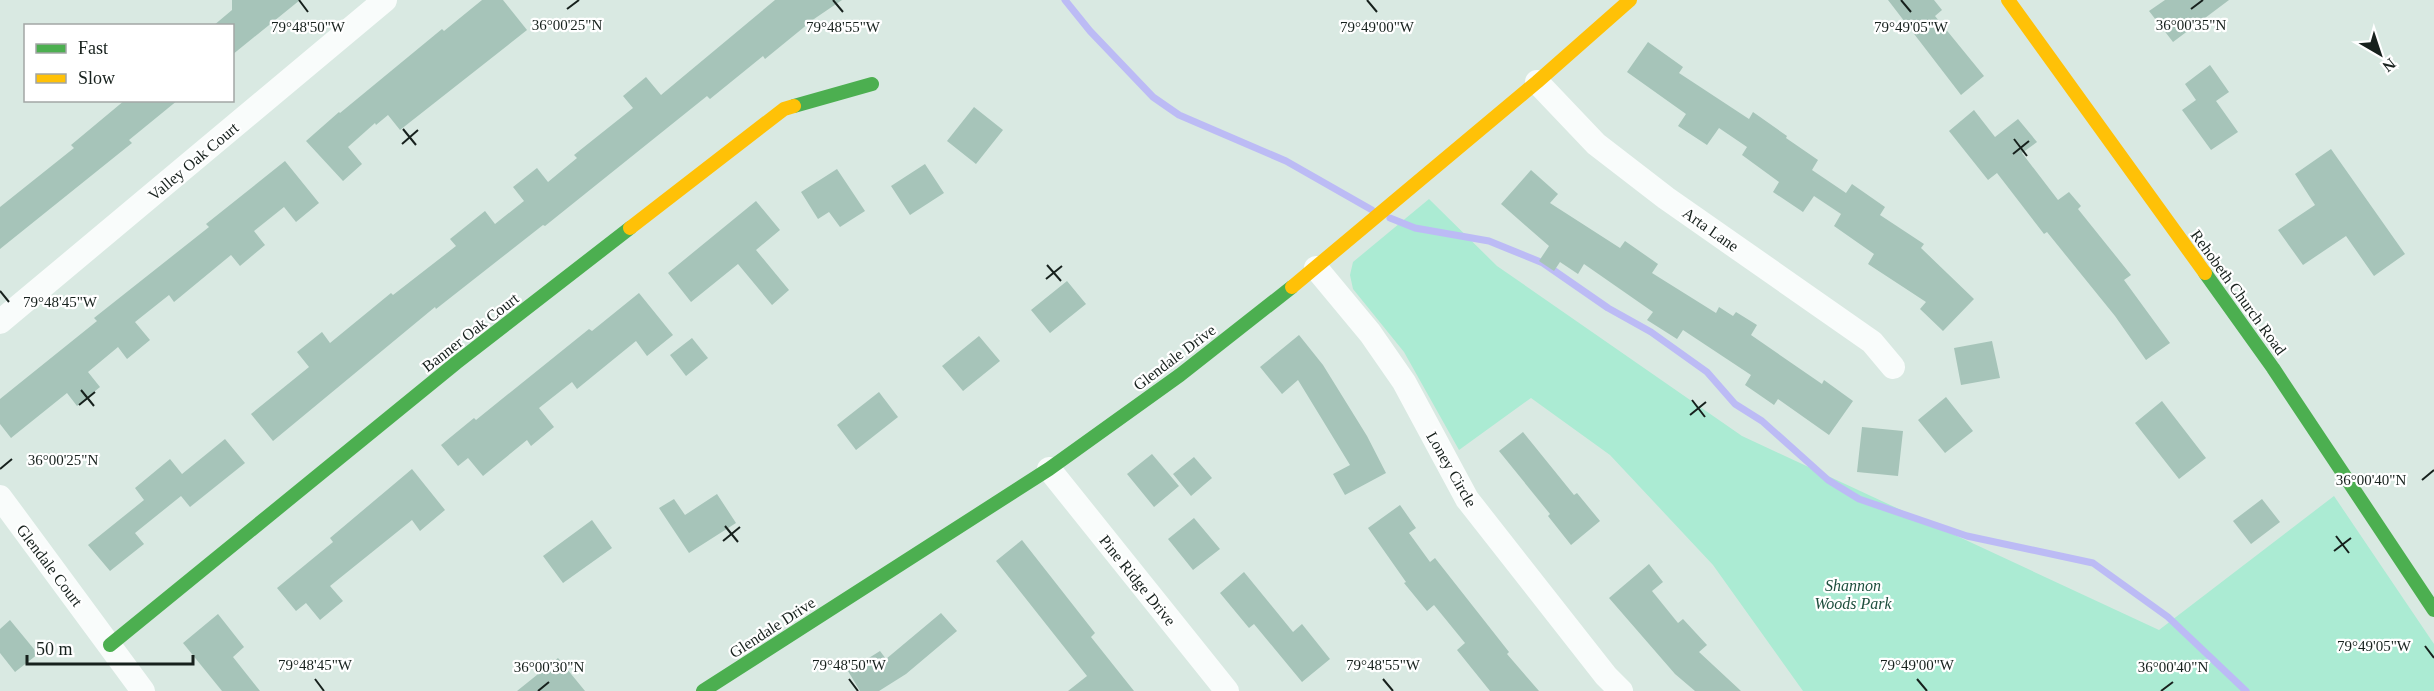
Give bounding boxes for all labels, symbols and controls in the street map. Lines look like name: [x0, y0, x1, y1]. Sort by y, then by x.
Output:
text: 36°00'25"N: [532, 17, 602, 33]
text: 36°00'35"N: [2156, 17, 2226, 33]
text: 79°48'50"W: [271, 19, 346, 35]
text: 79°48'55"W: [806, 19, 881, 35]
text: 79°49'00"W: [1340, 19, 1415, 35]
text: 79°49'05"W: [1874, 19, 1949, 35]
legend: [24, 24, 234, 102]
north arrow: [2350, 24, 2410, 84]
text: Fast: [78, 38, 108, 58]
text: N: [2379, 55, 2399, 76]
text: Slow: [78, 68, 115, 88]
street label: Valley Oak Court: [145, 119, 243, 205]
street label: Arta Lane: [1679, 204, 1742, 255]
street label: Rehobeth Church Road: [2188, 227, 2290, 358]
street label: Banner Oak Court: [419, 289, 522, 375]
text: 79°48'45"W: [23, 294, 98, 310]
street label: Glendale Drive: [1130, 321, 1219, 394]
street label: Loney Circle: [1422, 429, 1480, 510]
text: 36°00'25"N: [28, 452, 98, 468]
text: 36°00'40"N: [2336, 472, 2406, 488]
street label: Glendale Court: [13, 521, 86, 610]
street label: Pine Ridge Drive: [1095, 532, 1179, 629]
park label: Shannon Woods Park: [1814, 577, 1892, 612]
street label: Glendale Drive: [726, 594, 818, 661]
scale bar: [27, 628, 194, 666]
text: 79°49'05"W: [2337, 638, 2412, 654]
text: 50 m: [36, 639, 73, 659]
text: 79°48'45"W: [278, 657, 353, 673]
text: 79°48'50"W: [812, 657, 887, 673]
text: 79°48'55"W: [1346, 657, 1421, 673]
text: 79°49'00"W: [1880, 657, 1955, 673]
text: 36°00'30"N: [514, 659, 584, 675]
text: 36°00'40"N: [2138, 659, 2208, 675]

